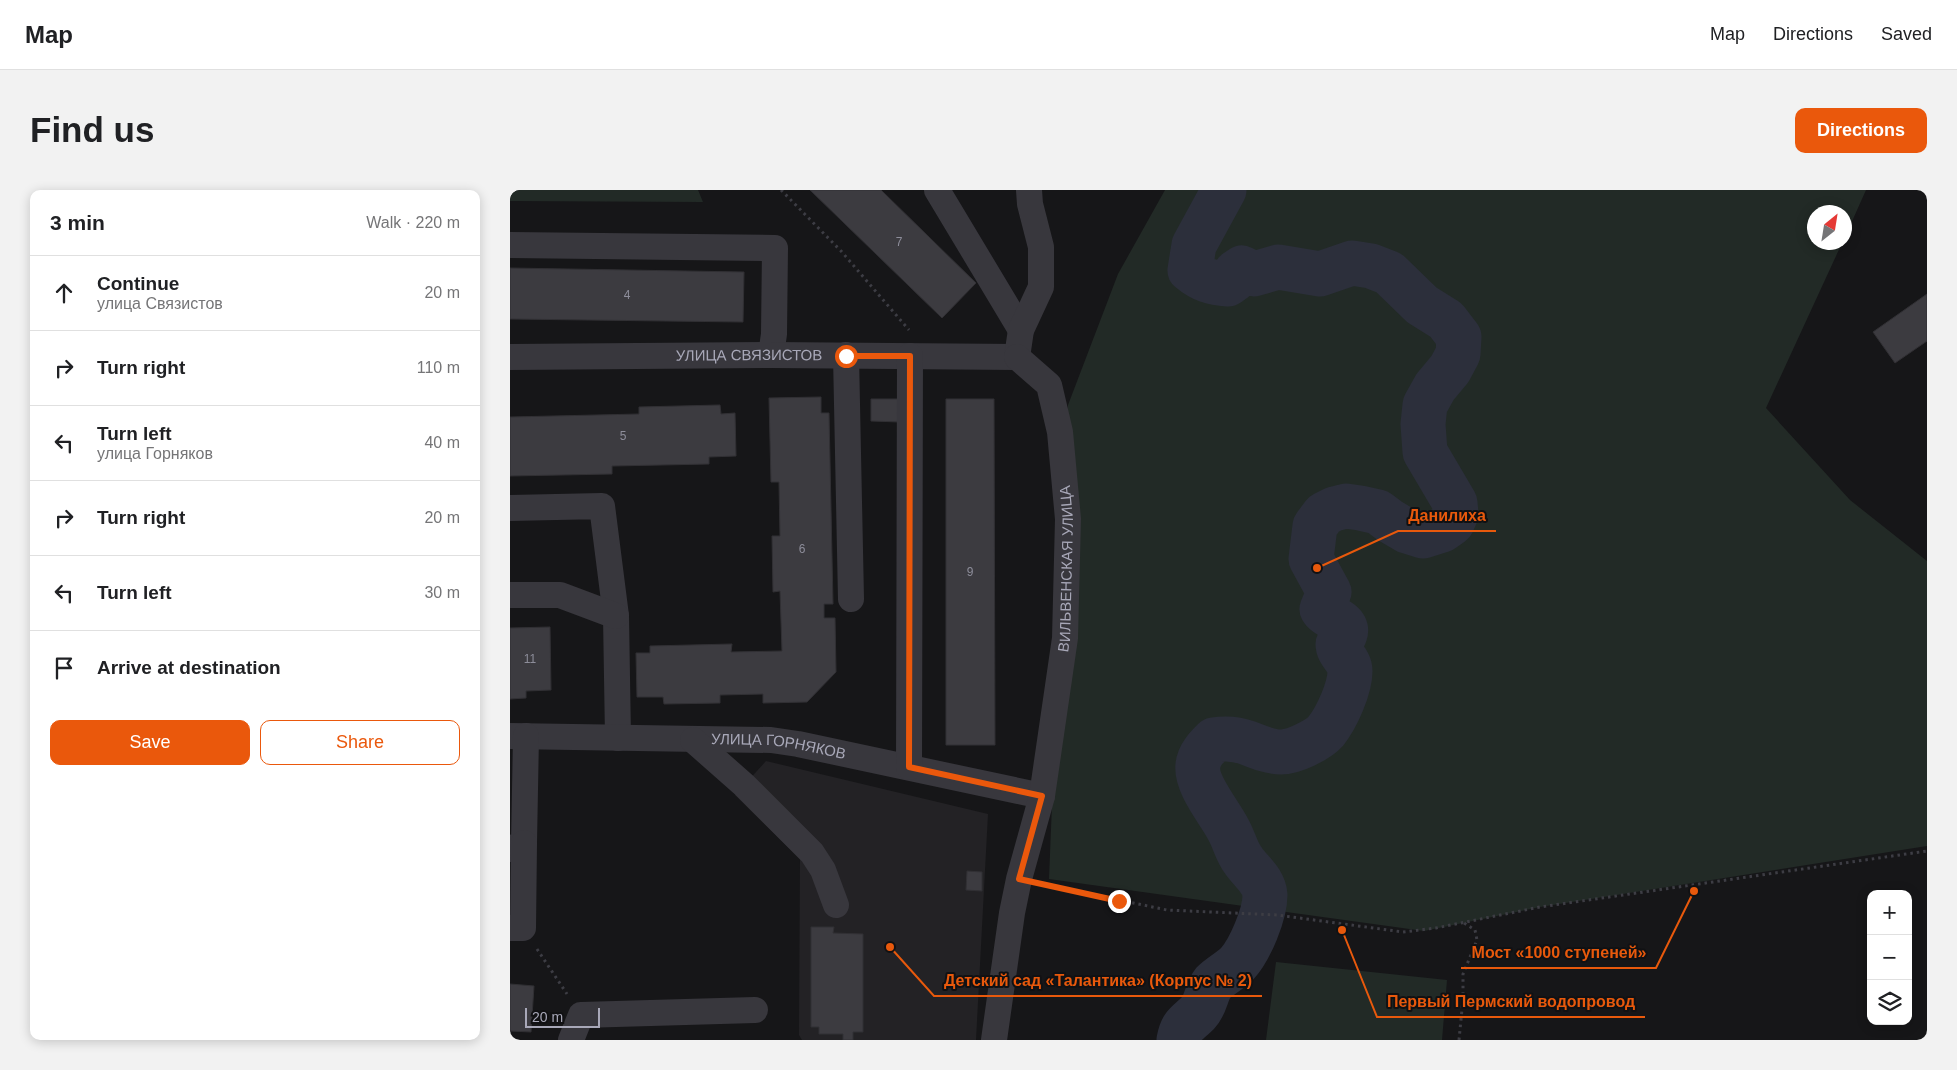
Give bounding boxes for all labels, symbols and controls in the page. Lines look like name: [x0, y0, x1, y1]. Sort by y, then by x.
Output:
text: Map: [25, 21, 73, 48]
text: Map: [1710, 24, 1745, 44]
text: Directions: [1773, 24, 1853, 44]
text: Saved: [1881, 24, 1932, 44]
button: Directions: [1795, 108, 1927, 153]
text: Find us: [30, 110, 154, 149]
north arrow: [1807, 205, 1852, 250]
text: 3 min: [50, 211, 105, 234]
text: Walk · 220 m: [366, 214, 460, 231]
house number: 7: [896, 235, 903, 249]
text: Continue: [97, 273, 179, 294]
icon: ahead: [50, 279, 78, 307]
text: 20 m: [424, 284, 460, 301]
house number: 4: [624, 288, 631, 302]
text: улица Связистов: [97, 295, 223, 312]
route start: [835, 345, 858, 368]
street label: УЛИЦА СВЯЗИСТОВ: [676, 346, 822, 364]
icon: right: [50, 354, 78, 382]
text: Turn right: [97, 357, 185, 378]
text: 110 m: [417, 359, 460, 376]
text: Turn left: [97, 423, 172, 444]
icon: left: [50, 429, 78, 457]
house number: 5: [620, 429, 627, 443]
text: 40 m: [424, 434, 460, 451]
text: улица Горняков: [97, 445, 213, 462]
street label: ВИЛЬВЕНСКАЯ УЛИЦА: [1054, 485, 1076, 653]
callout: Данилиха: [1398, 500, 1496, 531]
icon: right: [50, 504, 78, 532]
text: Turn right: [97, 507, 185, 528]
text: Данилиха: [1408, 507, 1486, 524]
text: 20 m: [424, 509, 460, 526]
house number: 6: [799, 542, 806, 556]
house number: 9: [967, 565, 974, 579]
icon: left: [50, 579, 78, 607]
text: Turn left: [97, 582, 172, 603]
text: 30 m: [424, 584, 460, 601]
house number: 11: [524, 652, 537, 666]
icon: arrive: [50, 654, 78, 682]
text: Arrive at destination: [97, 657, 281, 678]
button: Save: [50, 720, 250, 765]
button: Share: [260, 720, 460, 765]
street label: УЛИЦА ГОРНЯКОВ: [711, 730, 847, 762]
route end: [1108, 890, 1131, 913]
map controls: [1867, 890, 1912, 1025]
button: +: [1867, 890, 1912, 935]
button: −: [1867, 935, 1912, 980]
callout: Мост «1000 ступеней»: [1461, 937, 1656, 968]
text: Мост «1000 ступеней»: [1472, 944, 1647, 961]
callout: Детский сад «Талантика» (Корпус № 2): [934, 965, 1262, 996]
text: Детский сад «Талантика» (Корпус № 2): [944, 972, 1252, 989]
button: layers: [1867, 980, 1912, 1025]
callout: Первый Пермский водопровод: [1377, 986, 1645, 1017]
text: Первый Пермский водопровод: [1387, 993, 1635, 1010]
scale bar: [525, 1005, 600, 1028]
text: 20 m: [532, 1009, 563, 1025]

